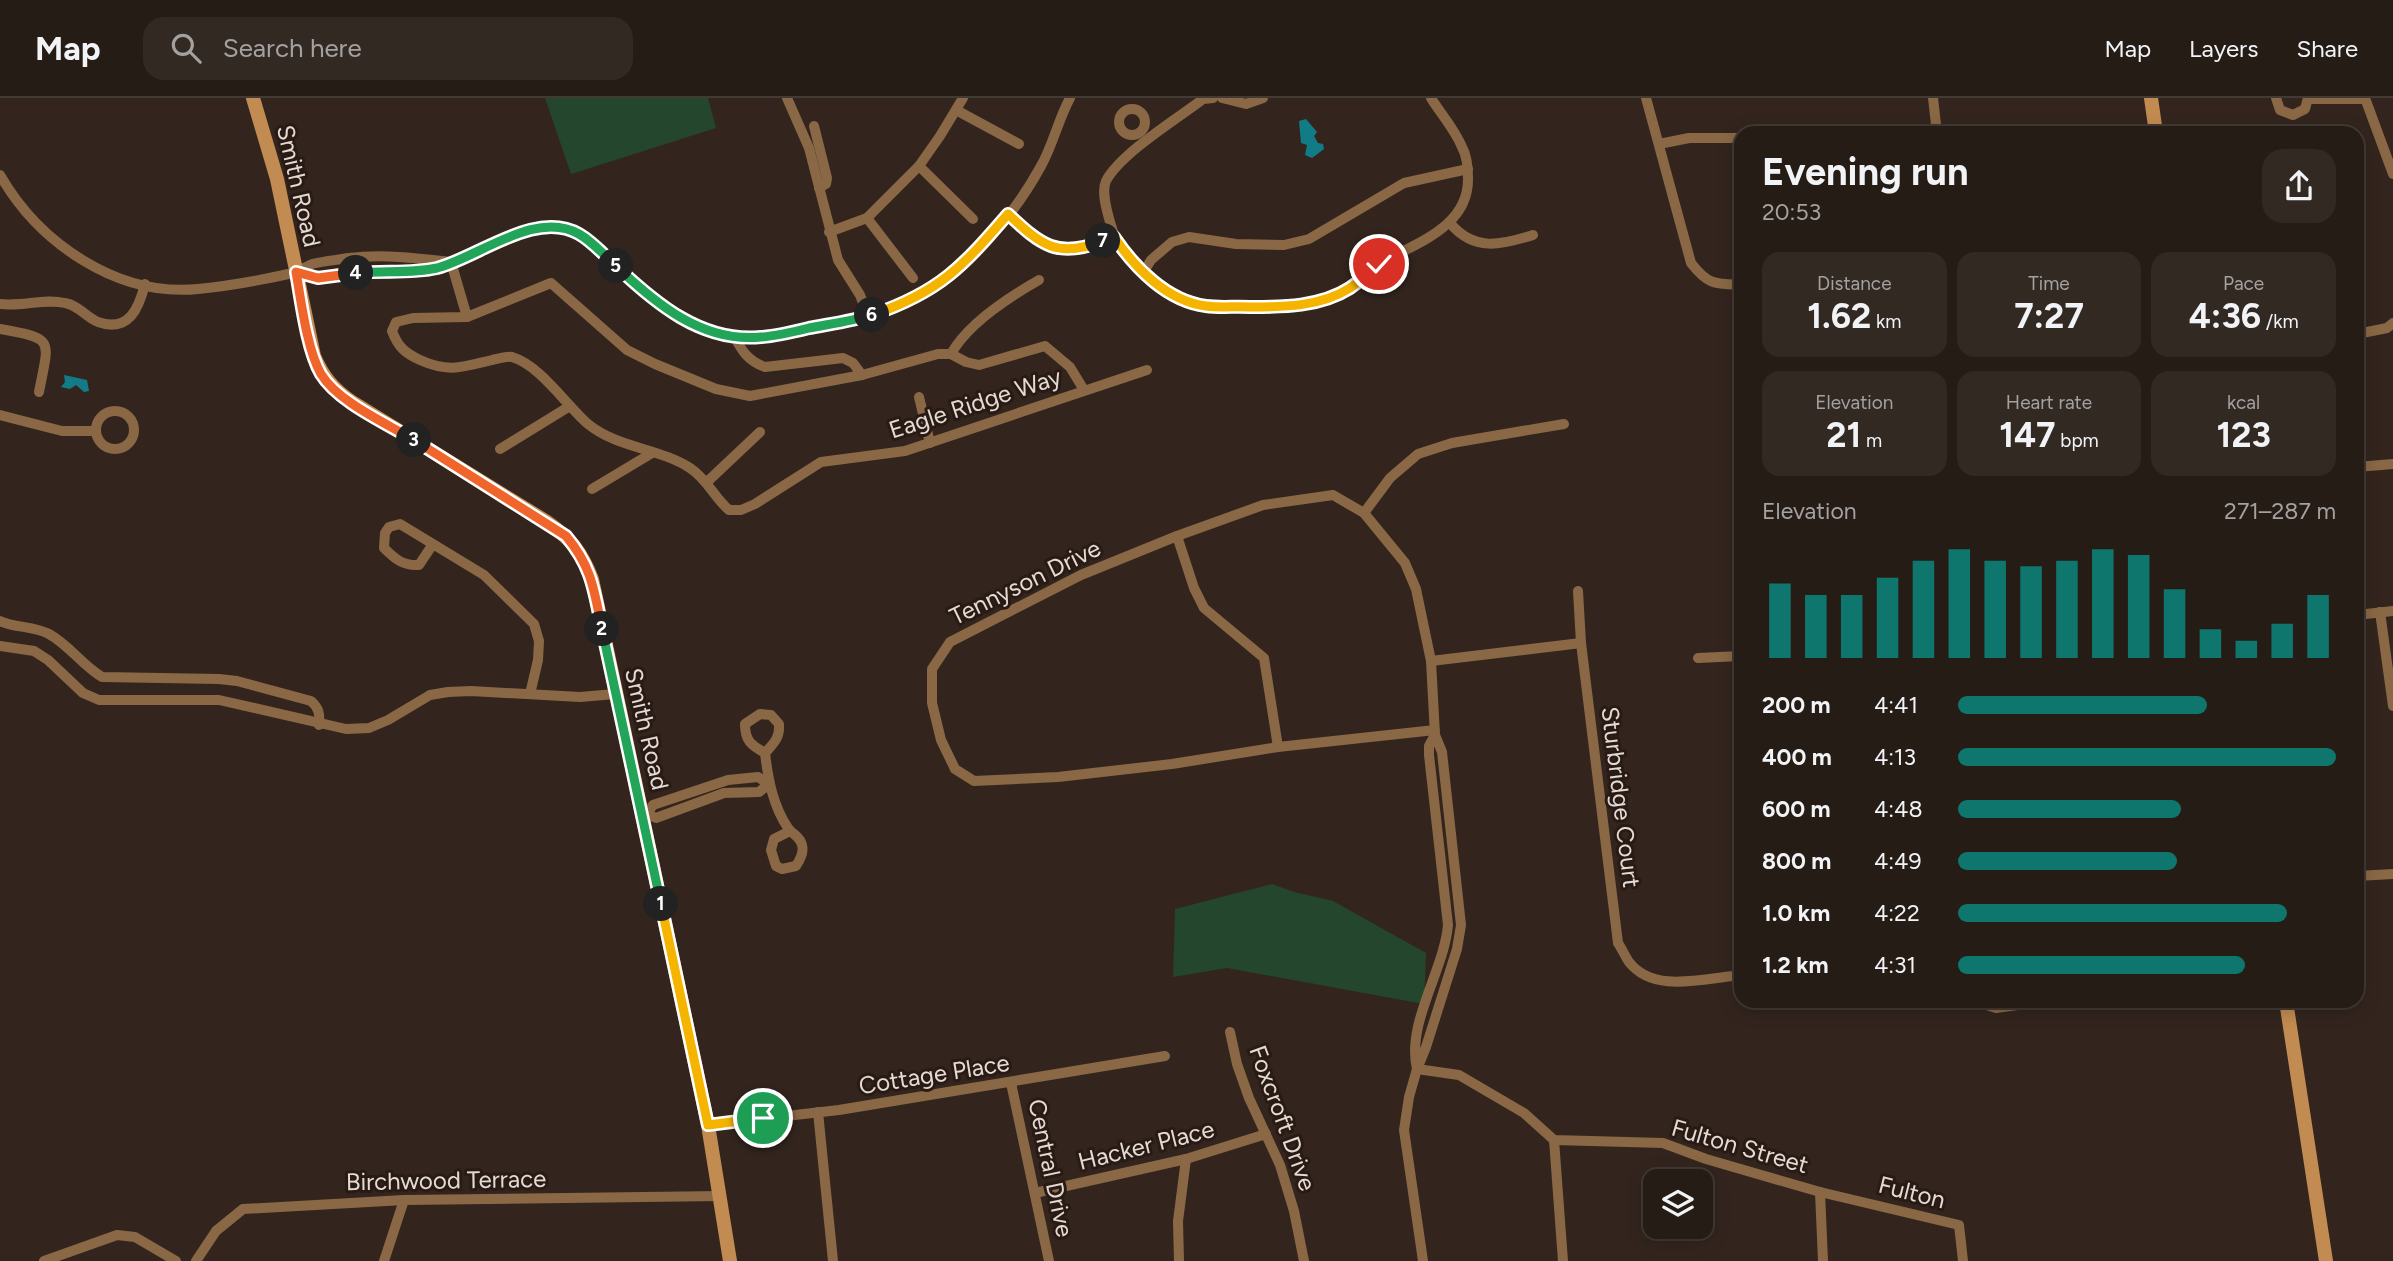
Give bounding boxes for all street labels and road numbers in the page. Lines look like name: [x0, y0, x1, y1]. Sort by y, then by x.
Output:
street label: Smith Road: [271, 122, 327, 250]
street label: Eagle Ridge Way: [885, 361, 1065, 445]
street label: Tennyson Drive: [945, 533, 1105, 631]
street label: Smith Road: [619, 665, 675, 793]
street label: Sturbridge Court: [1596, 705, 1646, 889]
street label: Foxcroft Drive: [1243, 1041, 1323, 1195]
street label: Cottage Place: [857, 1048, 1011, 1100]
street label: Central Drive: [1022, 1097, 1080, 1239]
street label: Fulton Street: [1668, 1113, 1812, 1179]
street label: Hacker Place: [1075, 1114, 1217, 1176]
street label: Birchwood Terrace: [346, 1164, 546, 1196]
street label: Fulton: [1876, 1170, 1948, 1214]

